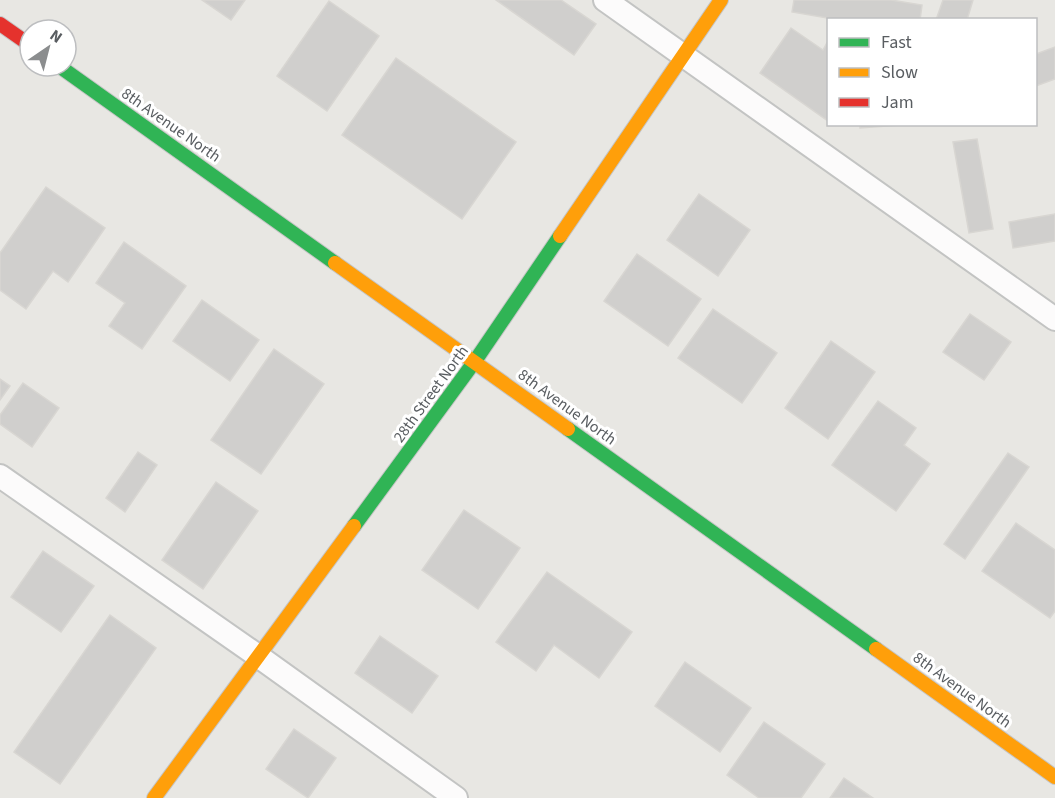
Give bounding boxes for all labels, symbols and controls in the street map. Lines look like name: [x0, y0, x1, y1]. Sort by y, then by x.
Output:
north arrow: [18, 18, 78, 78]
legend: [827, 18, 1037, 126]
text: N: [45, 24, 67, 49]
text: Fast: [881, 30, 912, 55]
text: Slow: [881, 60, 918, 85]
street label: 8th Avenue North: [117, 83, 225, 167]
text: Jam: [881, 90, 914, 115]
street label: 28th Street North: [388, 341, 474, 447]
street label: 8th Avenue North: [513, 364, 621, 450]
street label: 8th Avenue North: [908, 647, 1016, 733]

